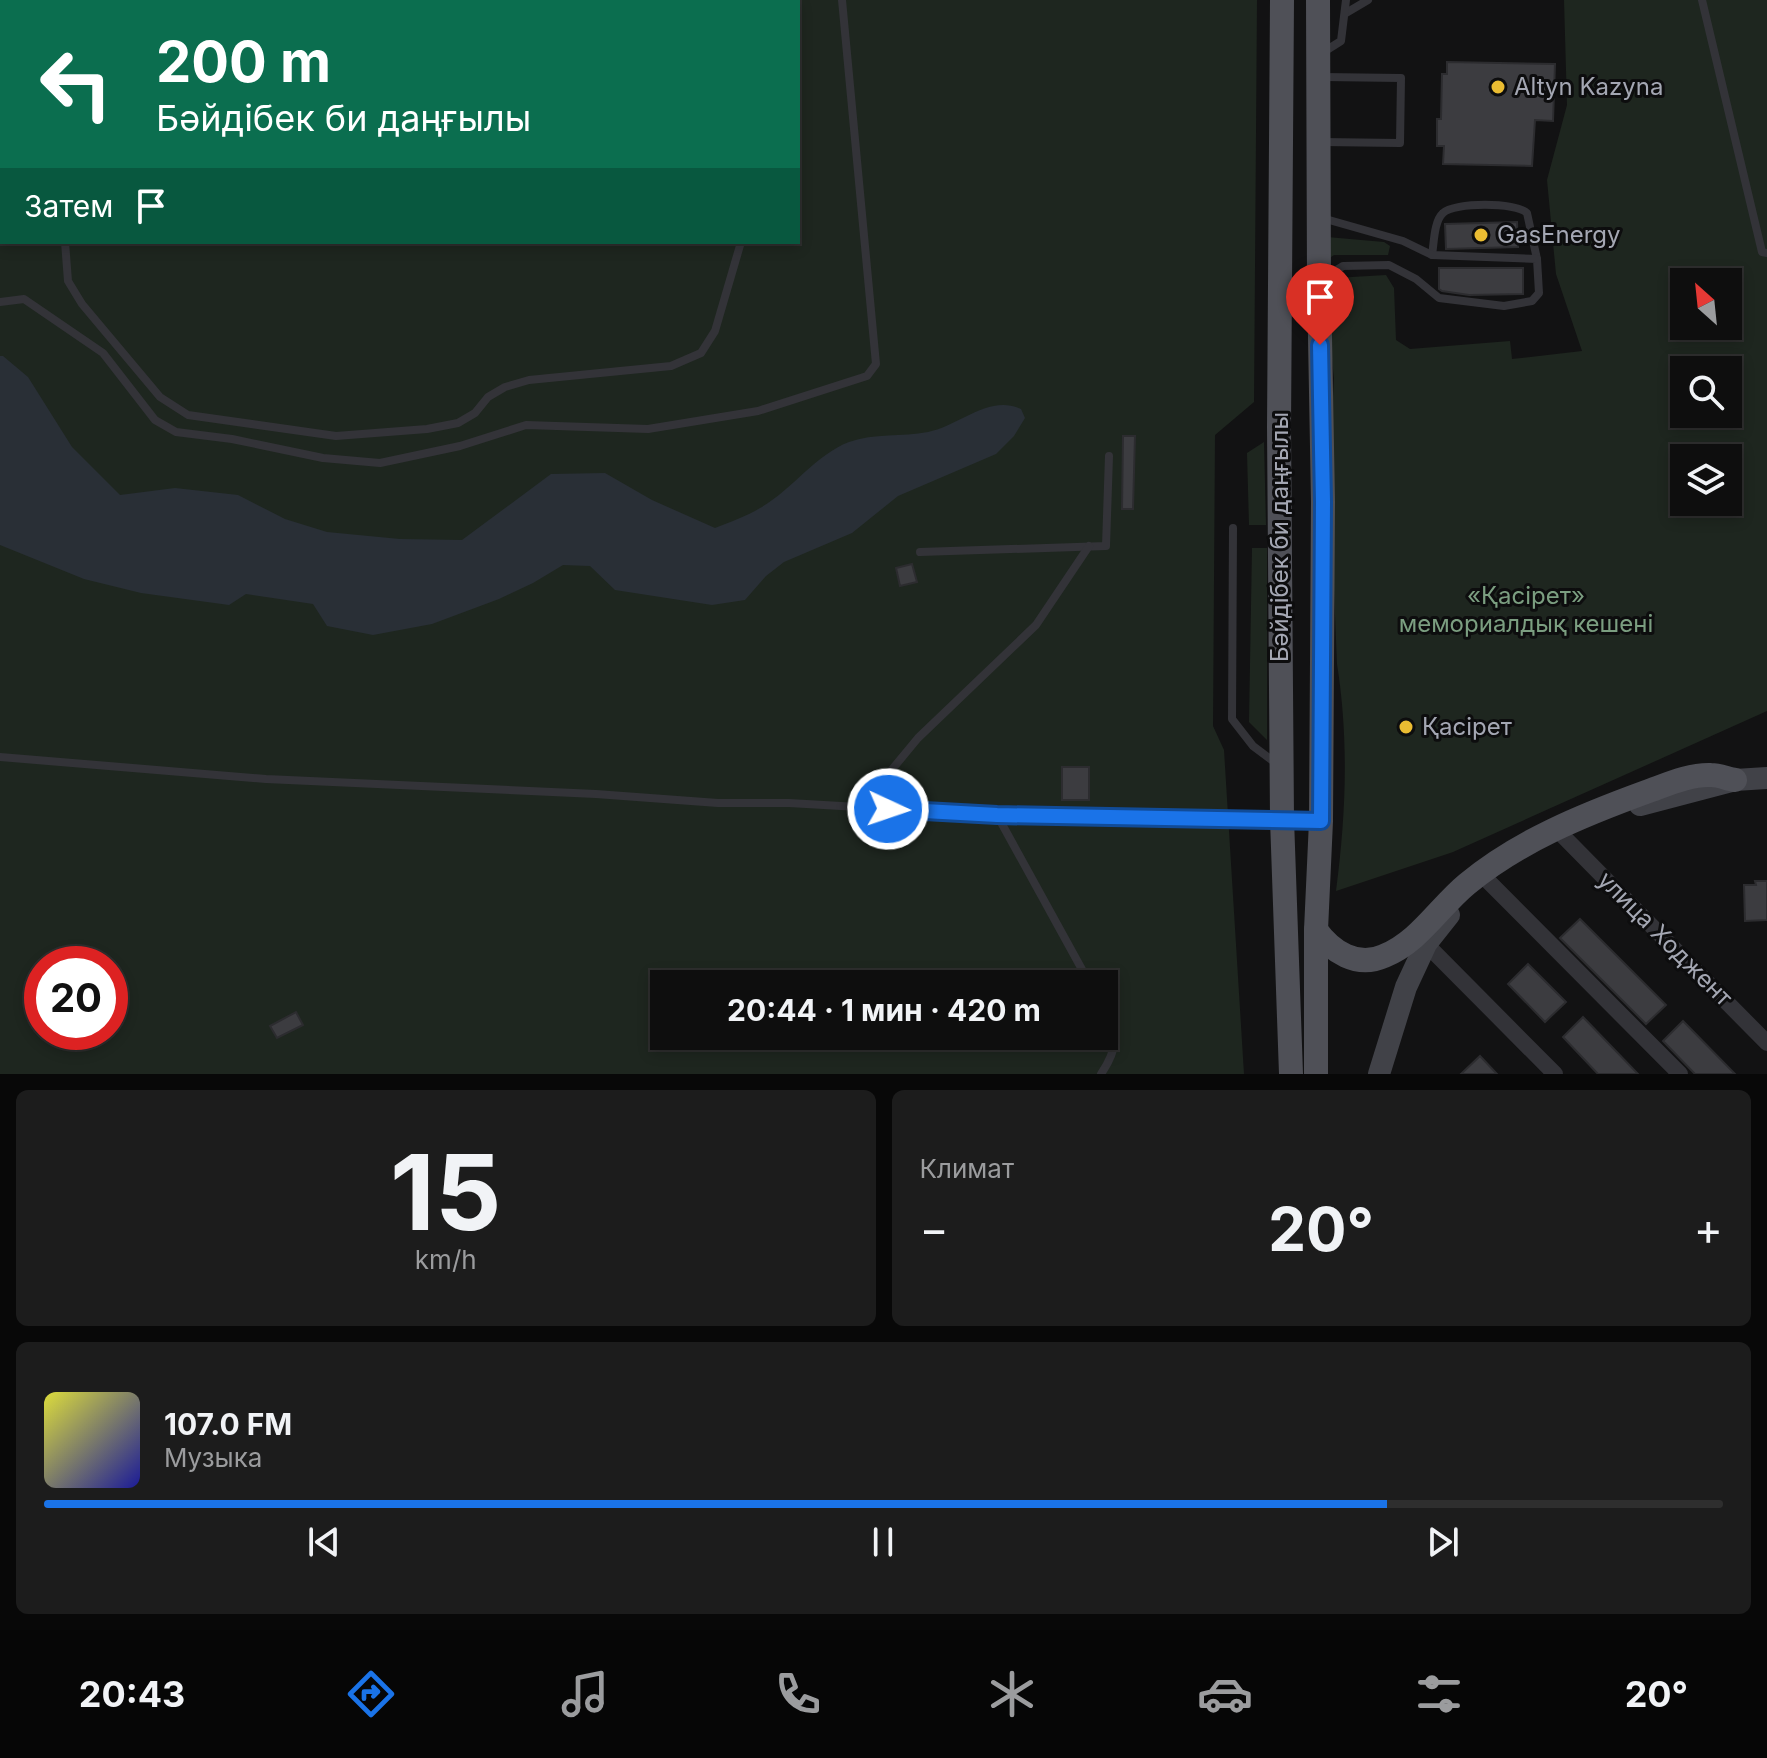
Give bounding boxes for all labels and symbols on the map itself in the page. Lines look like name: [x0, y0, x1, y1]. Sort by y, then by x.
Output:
place label: Altyn Kazyna: [1514, 72, 1663, 101]
marker: Altyn Kazyna: [1489, 78, 1507, 96]
place label: GasEnergy: [1497, 220, 1621, 249]
marker: GasEnergy: [1472, 226, 1490, 244]
pin: [1286, 263, 1354, 345]
north arrow: [1670, 268, 1742, 340]
street label: Бәйдібек би даңғылы: [1265, 412, 1294, 662]
park label: «Қасірет» мемориалдық кешені: [1399, 581, 1653, 638]
place label: Қасірет: [1422, 712, 1512, 741]
marker: Қасірет: [1397, 718, 1415, 736]
position arrow: [846, 767, 930, 851]
street label: улица Ходжент: [1592, 865, 1739, 1012]
speed limit sign: 20: [24, 946, 128, 1050]

